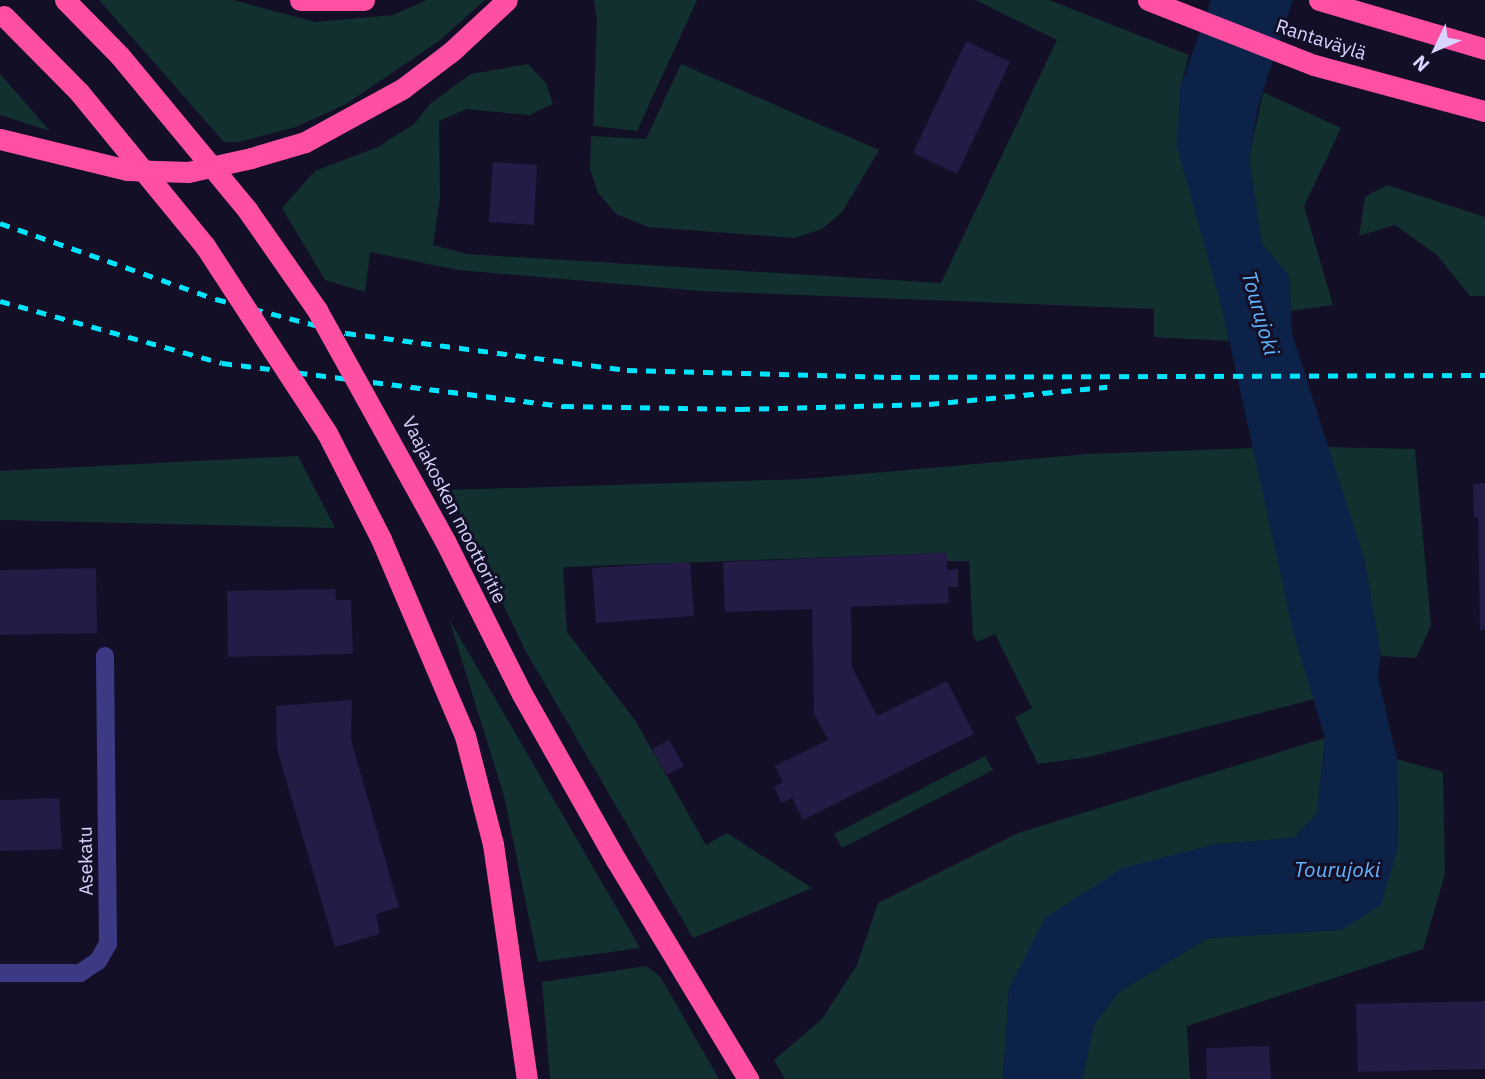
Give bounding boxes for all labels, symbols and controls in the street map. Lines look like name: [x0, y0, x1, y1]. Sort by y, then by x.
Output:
north arrow: [1401, 14, 1471, 84]
street label: Rantaväylä: [1273, 15, 1369, 65]
text: N: [1407, 50, 1434, 77]
water label: Tourujoki: [1237, 268, 1285, 358]
street label: Vaajakosken moottoritie: [397, 413, 511, 607]
street label: Asekatu: [74, 826, 98, 896]
water label: Tourujoki: [1294, 856, 1380, 882]

